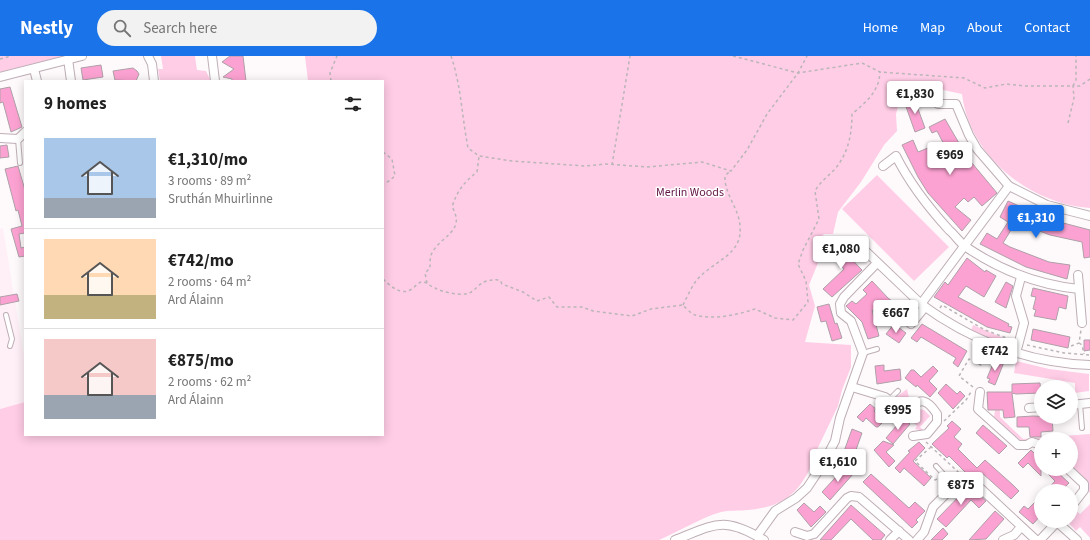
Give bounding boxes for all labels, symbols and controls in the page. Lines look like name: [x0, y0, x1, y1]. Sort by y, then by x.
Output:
search box: [97, 10, 377, 46]
text: Nestly: [20, 15, 73, 42]
icon: search: [111, 17, 133, 39]
text: Search here: [143, 18, 217, 39]
text: Home: [863, 18, 898, 38]
text: Map: [920, 18, 945, 38]
text: About: [967, 18, 1002, 38]
text: Contact: [1024, 18, 1070, 38]
pin: €1,830: [882, 81, 948, 115]
text: €1,830: [896, 85, 934, 103]
text: 9 homes: [44, 92, 106, 116]
icon: filters: [342, 93, 364, 115]
pin: €969: [926, 142, 974, 176]
text: €969: [936, 146, 964, 164]
text: €1,310/mo: [168, 148, 248, 172]
icon: home: [76, 154, 124, 202]
text: 3 rooms · 89 m²: [168, 172, 251, 190]
park label: Merlin Woods: [656, 184, 724, 201]
text: Sruthán Mhuirlinne: [168, 190, 273, 208]
pin: €1,310: [1003, 205, 1069, 239]
text: €1,310: [1017, 209, 1055, 227]
pin: €1,080: [808, 236, 874, 270]
text: €1,080: [822, 240, 860, 258]
text: €742/mo: [168, 249, 234, 273]
icon: home: [76, 255, 124, 303]
text: 2 rooms · 64 m²: [168, 273, 251, 291]
text: Ard Álainn: [168, 291, 224, 309]
pin: €667: [872, 300, 920, 334]
text: €667: [882, 304, 910, 322]
pin: €742: [971, 338, 1019, 372]
text: €742: [981, 342, 1009, 360]
text: €875/mo: [168, 349, 234, 373]
icon: home: [76, 355, 124, 403]
text: 2 rooms · 62 m²: [168, 373, 251, 391]
map controls: [1034, 380, 1078, 528]
button: layers: [1034, 380, 1078, 424]
text: Ard Álainn: [168, 391, 224, 409]
pin: €995: [874, 397, 922, 431]
text: €995: [884, 401, 912, 419]
button: +: [1034, 432, 1078, 476]
pin: €1,610: [805, 449, 871, 483]
text: €1,610: [819, 453, 857, 471]
pin: €875: [937, 472, 985, 506]
text: €875: [947, 476, 975, 494]
button: −: [1034, 484, 1078, 528]

